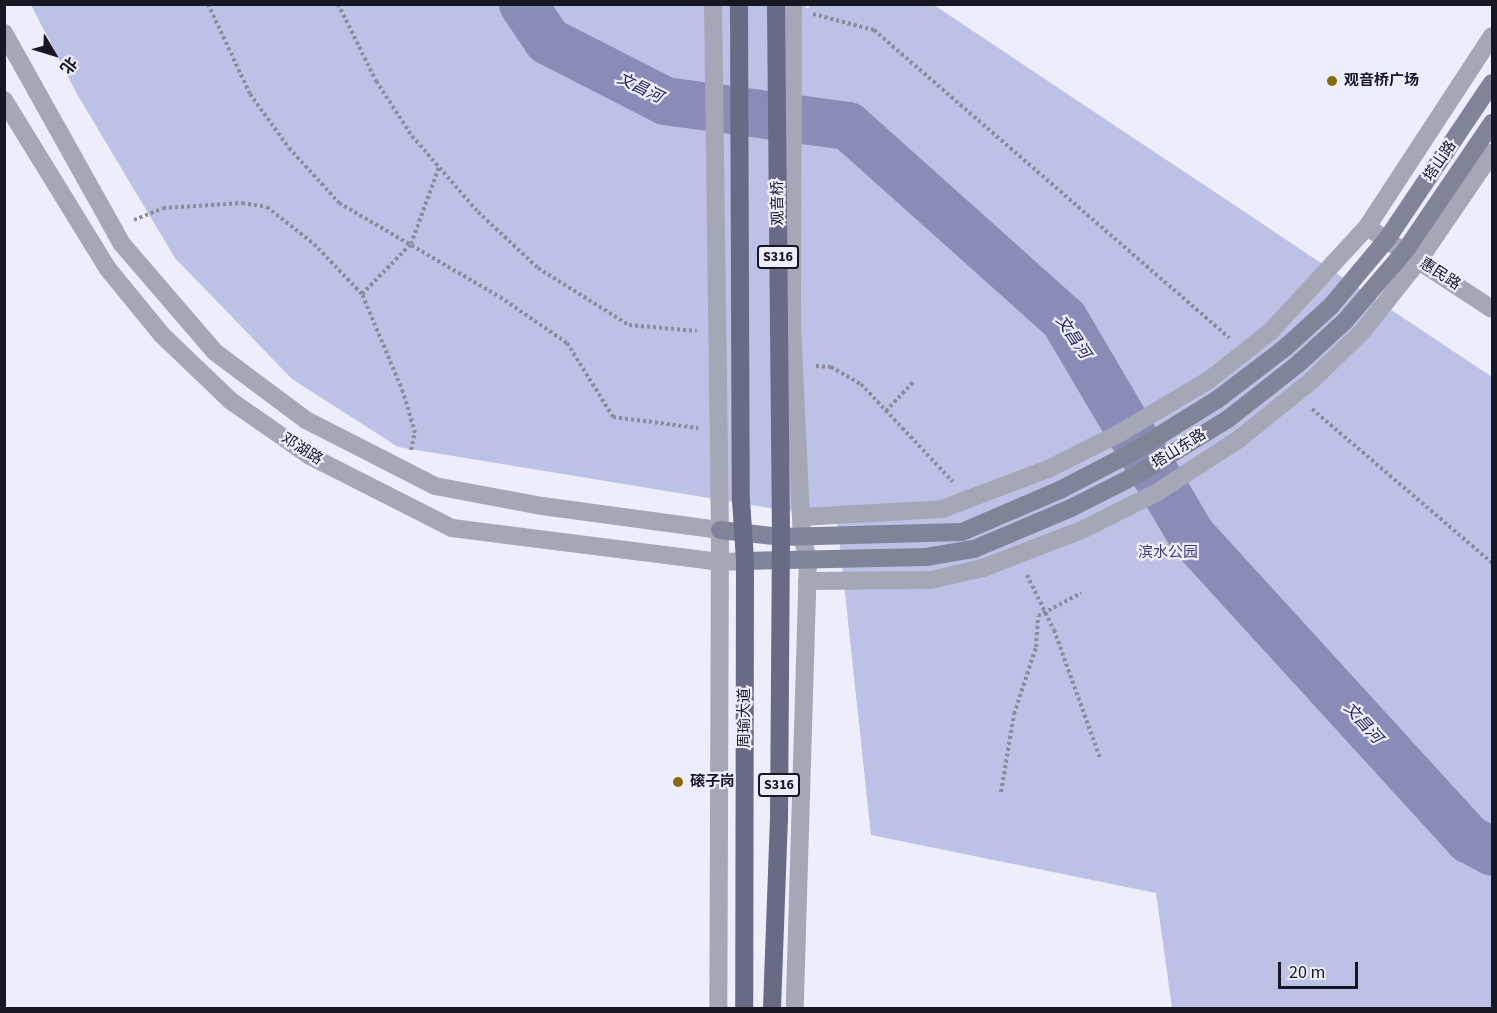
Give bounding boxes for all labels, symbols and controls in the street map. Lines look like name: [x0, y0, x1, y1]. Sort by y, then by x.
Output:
north arrow: [24, 24, 84, 84]
text: 北: [55, 52, 82, 78]
water label: 文昌河: [614, 69, 666, 107]
place label: 观音桥广场: [1344, 72, 1419, 90]
marker: 观音桥广场: [1325, 74, 1339, 88]
street label: 塔山路: [1420, 137, 1460, 185]
street label: 观音桥: [769, 180, 787, 226]
road number: S316: [757, 246, 799, 268]
street label: 惠民路: [1416, 254, 1464, 294]
water label: 文昌河: [1052, 312, 1094, 362]
street label: 塔山东路: [1149, 425, 1209, 473]
street label: 邓湖路: [278, 429, 326, 469]
park label: 滨水公园: [1138, 544, 1198, 562]
street label: 周瑜大道: [736, 688, 754, 748]
water label: 文昌河: [1340, 699, 1386, 747]
place label: 磙子岗: [690, 773, 735, 791]
road number: S316: [758, 774, 800, 796]
marker: 磙子岗: [671, 775, 685, 789]
scale bar: [1281, 950, 1360, 988]
text: 20 m: [1289, 960, 1325, 985]

